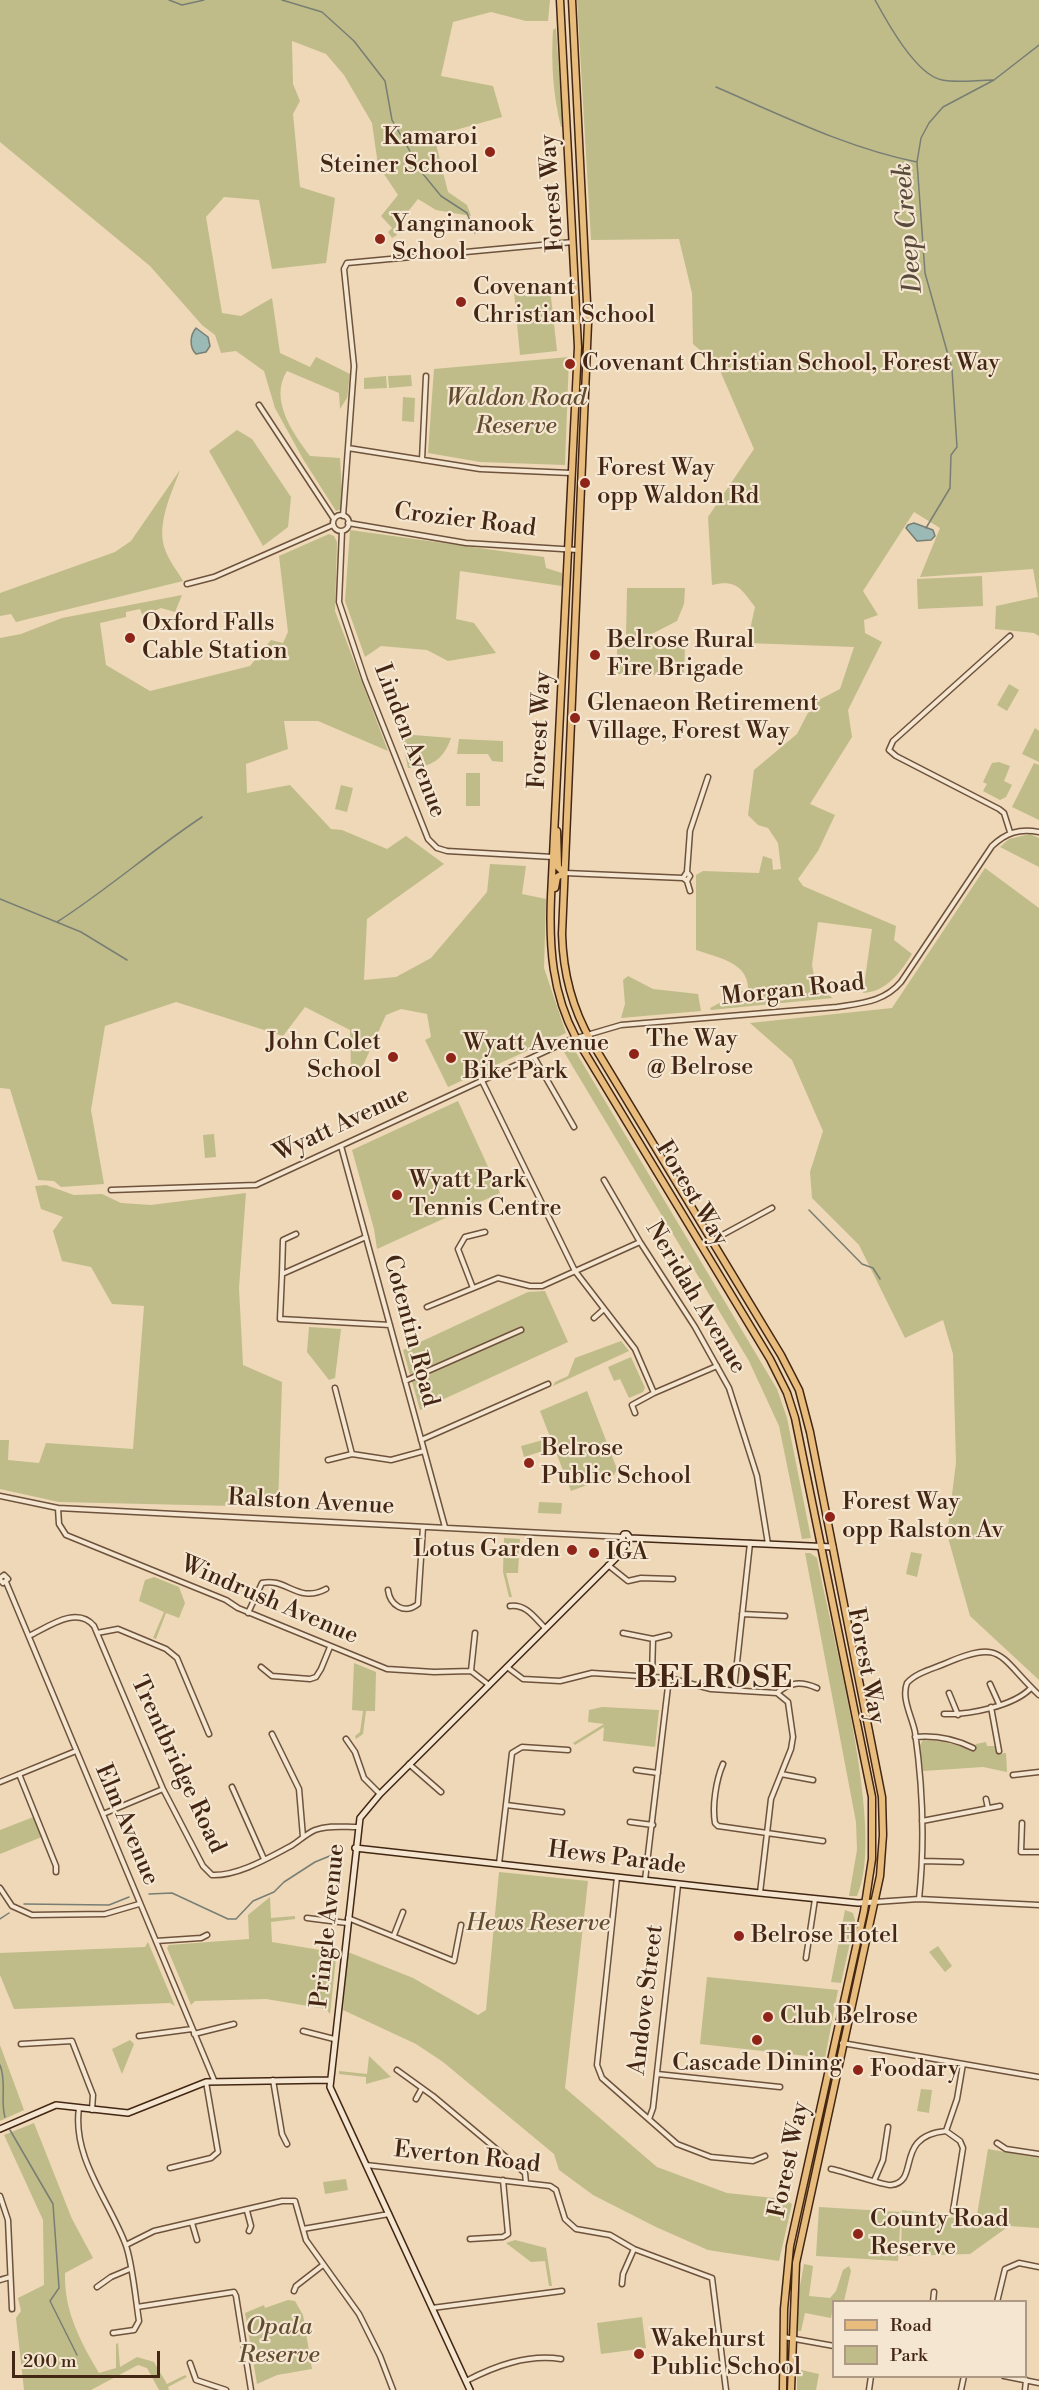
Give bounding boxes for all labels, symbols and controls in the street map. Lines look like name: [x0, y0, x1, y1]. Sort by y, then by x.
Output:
place label: Kamaroi Steiner School: [320, 124, 478, 180]
street label: Forest Way: [535, 133, 571, 253]
marker: Kamaroi Steiner School: [483, 145, 497, 159]
water label: Deep Creek: [888, 162, 930, 294]
place label: Yanginanook School: [392, 211, 534, 267]
marker: Yanginanook School: [373, 232, 387, 246]
place label: Covenant Christian School: [473, 274, 655, 330]
marker: Covenant Christian School: [454, 295, 468, 309]
place label: Covenant Christian School, Forest Way: [582, 350, 1000, 378]
marker: Covenant Christian School, Forest Way: [563, 357, 577, 371]
park label: Waldon Road Reserve: [446, 385, 586, 441]
place label: Forest Way opp Waldon Rd: [597, 455, 759, 511]
marker: Forest Way opp Waldon Rd: [578, 476, 592, 490]
street label: Crozier Road: [392, 498, 538, 544]
place label: Oxford Falls Cable Station: [142, 610, 287, 666]
place label: Belrose Rural Fire Brigade: [607, 627, 754, 683]
marker: Oxford Falls Cable Station: [123, 631, 137, 645]
marker: Belrose Rural Fire Brigade: [588, 648, 602, 662]
street label: Linden Avenue: [366, 660, 452, 822]
street label: Forest Way: [524, 670, 558, 790]
place label: Glenaeon Retirement Village, Forest Way: [587, 690, 818, 746]
marker: Glenaeon Retirement Village, Forest Way: [568, 711, 582, 725]
street label: Morgan Road: [720, 969, 866, 1013]
place label: The Way @ Belrose: [646, 1026, 753, 1082]
place label: John Colet School: [266, 1029, 381, 1085]
place label: Wyatt Avenue Bike Park: [463, 1030, 609, 1086]
marker: The Way @ Belrose: [627, 1047, 641, 1061]
marker: John Colet School: [386, 1050, 400, 1064]
marker: Wyatt Avenue Bike Park: [444, 1051, 458, 1065]
street label: Wyatt Avenue: [270, 1081, 414, 1169]
street label: Forest Way: [648, 1136, 734, 1252]
place label: Wyatt Park Tennis Centre: [409, 1167, 562, 1223]
marker: Wyatt Park Tennis Centre: [390, 1188, 404, 1202]
street label: Neridah Avenue: [638, 1217, 752, 1379]
street label: Cotentin Road: [376, 1252, 444, 1410]
place label: Belrose Public School: [541, 1435, 691, 1491]
marker: Belrose Public School: [522, 1456, 536, 1470]
street label: Ralston Avenue: [227, 1484, 395, 1522]
place label: Forest Way opp Ralston Av: [842, 1489, 1003, 1545]
marker: Forest Way opp Ralston Av: [823, 1510, 837, 1524]
place label: Lotus Garden: [413, 1536, 560, 1564]
place label: IGA: [606, 1539, 648, 1567]
marker: Lotus Garden: [565, 1543, 579, 1557]
marker: IGA: [587, 1546, 601, 1560]
street label: Windrush Avenue: [176, 1551, 362, 1651]
street label: Forest Way: [840, 1605, 890, 1727]
district label: BELROSE: [635, 1662, 793, 1698]
street label: Trentbridge Road: [123, 1672, 231, 1858]
street label: Elm Avenue: [88, 1760, 164, 1890]
street label: Hews Parade: [546, 1836, 688, 1882]
street label: Pringle Avenue: [306, 1842, 352, 2010]
park label: Hews Reserve: [466, 1910, 610, 1938]
place label: Belrose Hotel: [751, 1922, 898, 1950]
street label: Andove Street: [623, 1923, 671, 2077]
marker: Belrose Hotel: [732, 1929, 746, 1943]
place label: Club Belrose: [780, 2003, 918, 2031]
marker: Club Belrose: [761, 2010, 775, 2024]
marker: Cascade Dining: [750, 2033, 764, 2047]
place label: Cascade Dining: [672, 2050, 842, 2078]
place label: Foodary: [870, 2056, 960, 2084]
marker: Foodary: [851, 2063, 865, 2077]
street label: Forest Way: [764, 2099, 816, 2221]
street label: Everton Road: [392, 2136, 542, 2180]
place label: County Road Reserve: [870, 2206, 1009, 2262]
marker: County Road Reserve: [851, 2227, 865, 2241]
legend: [832, 2300, 1027, 2378]
park label: Opala Reserve: [238, 2314, 320, 2370]
text: Road: [890, 2314, 932, 2337]
place label: Wakehurst Public School: [651, 2326, 801, 2382]
scale bar: [15, 2339, 164, 2377]
text: Park: [890, 2344, 927, 2367]
marker: Wakehurst Public School: [632, 2347, 646, 2361]
text: 200 m: [23, 2350, 77, 2373]

